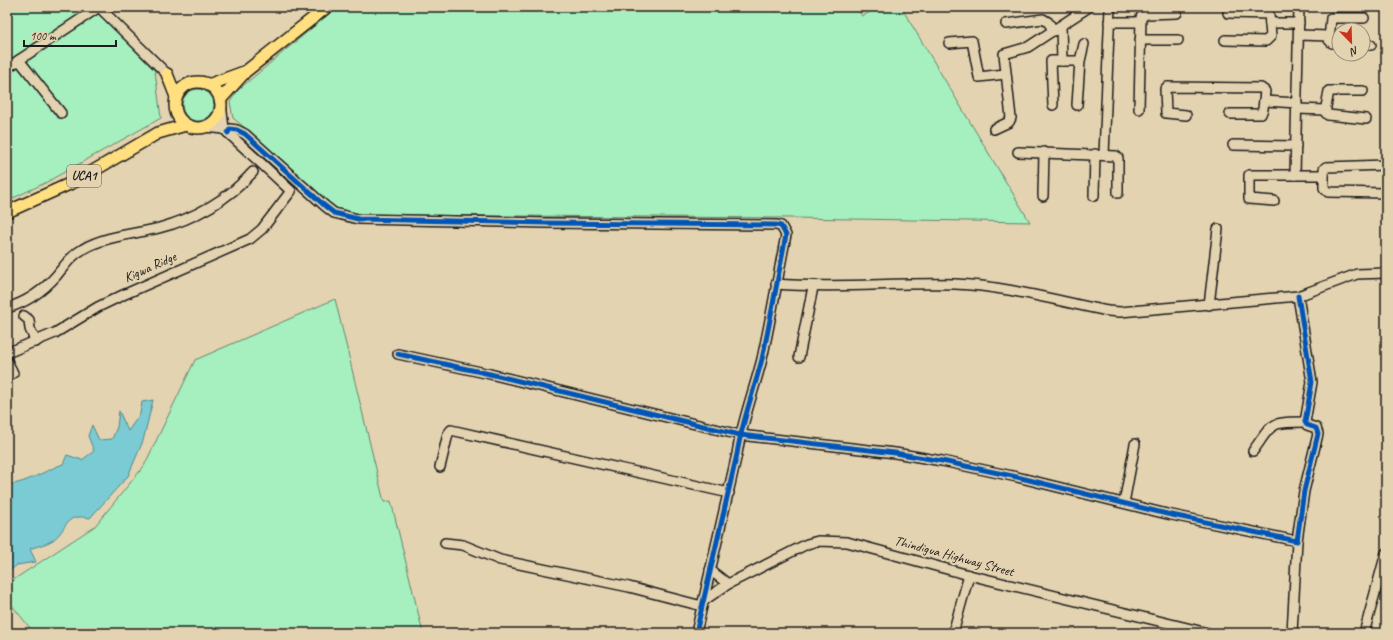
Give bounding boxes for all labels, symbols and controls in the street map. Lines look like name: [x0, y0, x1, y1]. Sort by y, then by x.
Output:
scale bar: [24, 22, 116, 48]
north arrow: [1331, 22, 1371, 62]
text: 100 m: [30, 28, 57, 44]
text: N: [1347, 43, 1361, 60]
road number: UCA1: [67, 165, 101, 187]
street label: Kigwa Ridge: [121, 247, 180, 286]
street label: Thindigua Highway Street: [892, 532, 1017, 580]

